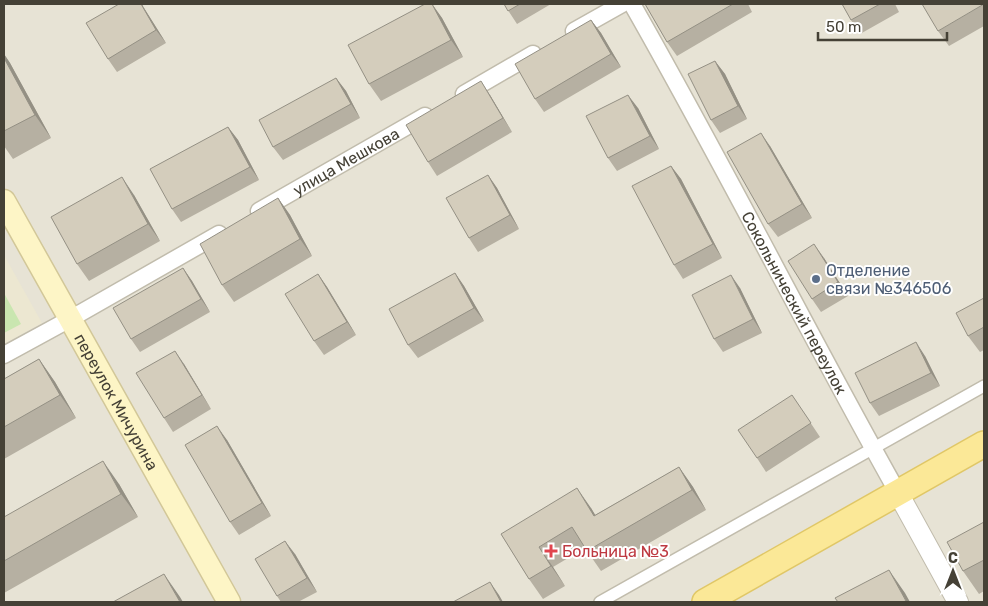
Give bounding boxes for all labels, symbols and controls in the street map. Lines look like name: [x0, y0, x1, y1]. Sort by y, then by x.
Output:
scale bar: [818, 10, 947, 42]
text: 50 m: [826, 18, 861, 36]
street label: улица Мешкова: [289, 124, 403, 200]
street label: Сокольнический переулок: [738, 208, 851, 398]
place label: Отделение связи №346506: [826, 261, 952, 298]
marker: Отделение связи №346506: [810, 273, 822, 285]
street label: переулок Мичурина: [70, 330, 162, 474]
place label: Больница №3: [562, 542, 669, 561]
marker: Больница №3: [544, 544, 558, 558]
north arrow: [928, 546, 978, 596]
text: С: [948, 550, 958, 567]

